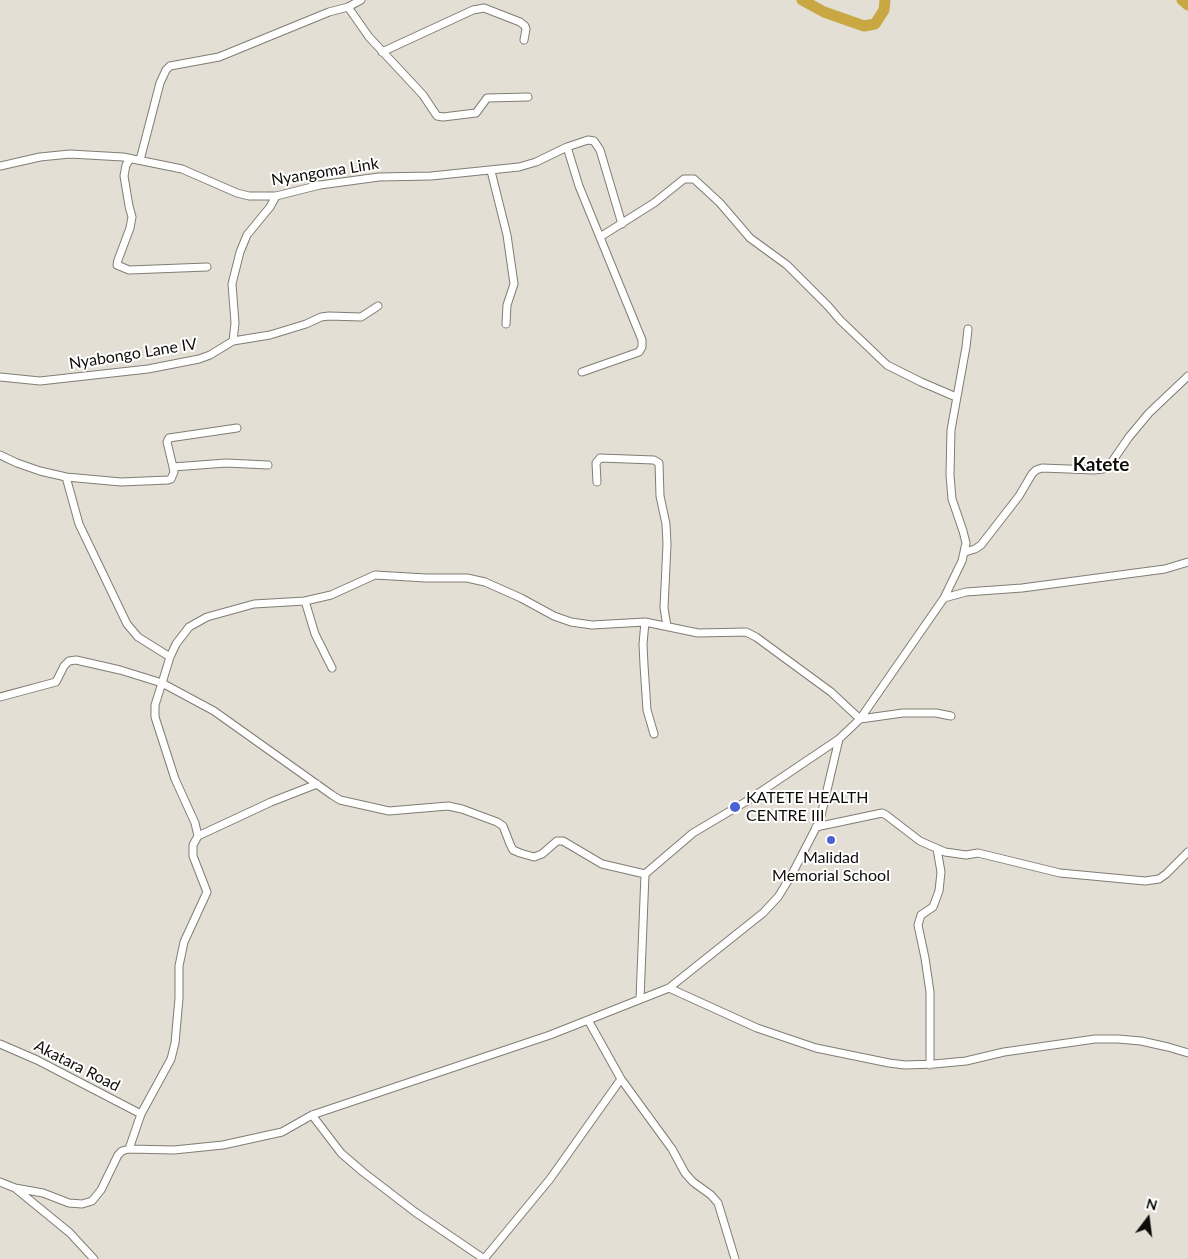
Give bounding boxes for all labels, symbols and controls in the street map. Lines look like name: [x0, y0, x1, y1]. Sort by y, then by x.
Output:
street label: Nyangoma Link: [270, 154, 380, 190]
street label: Nyabongo Lane IV: [68, 334, 198, 374]
district label: Katete: [1073, 454, 1129, 476]
place label: KATETE HEALTH CENTRE III: [746, 788, 868, 826]
marker: KATETE HEALTH CENTRE III: [728, 800, 742, 814]
marker: Malidad Memorial School: [825, 834, 837, 846]
place label: Malidad Memorial School: [772, 848, 890, 886]
street label: Akatara Road: [31, 1036, 123, 1096]
north arrow: [1123, 1194, 1173, 1244]
text: N: [1145, 1194, 1159, 1214]

